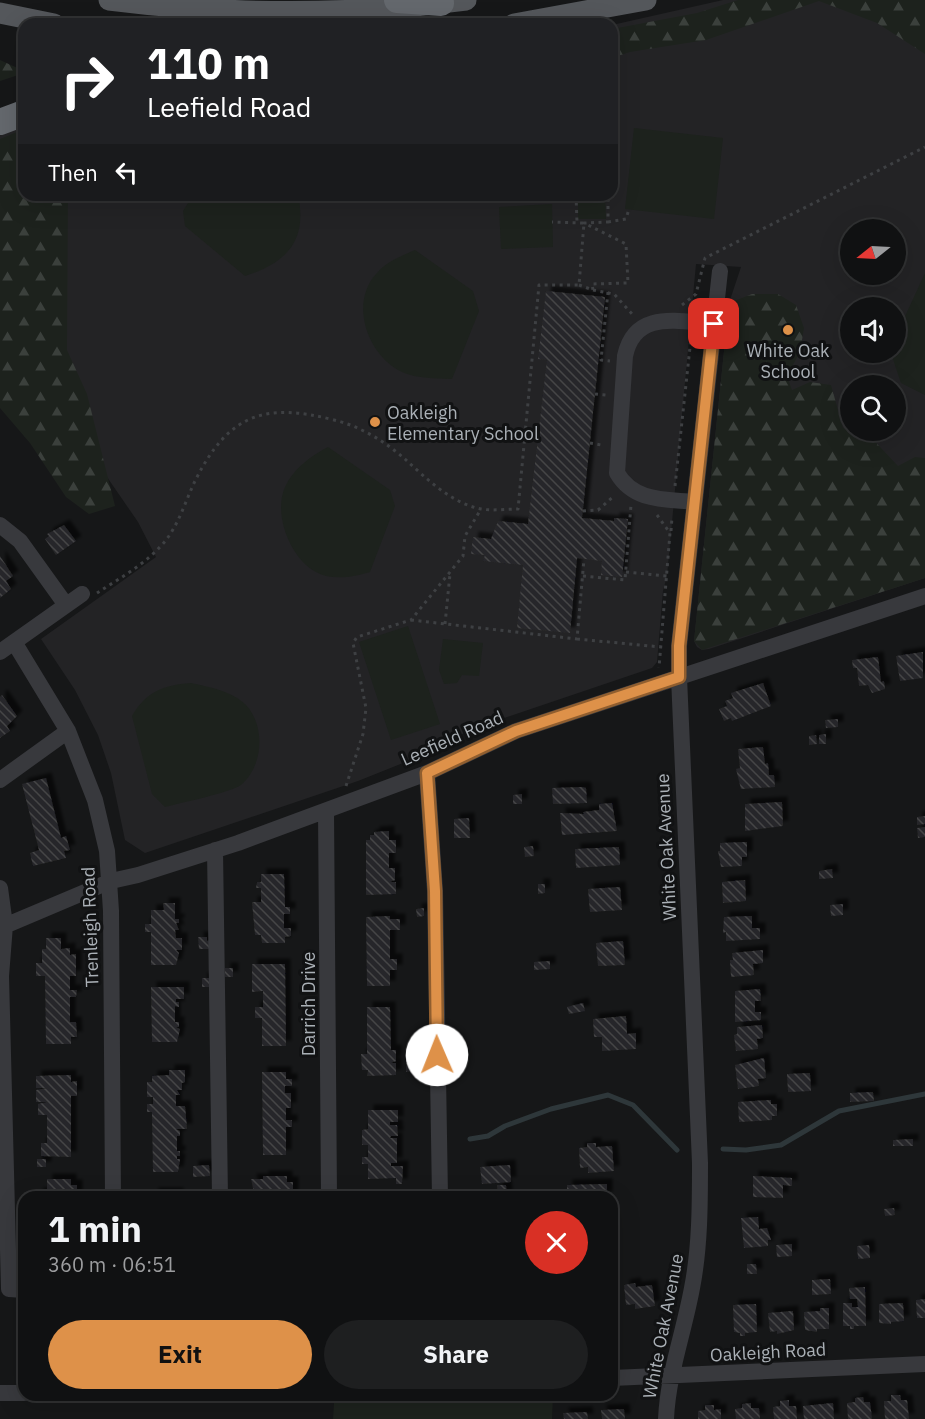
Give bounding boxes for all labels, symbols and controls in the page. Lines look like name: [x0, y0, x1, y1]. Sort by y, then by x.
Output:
text: 110 m: [147, 36, 270, 91]
icon: right: [48, 42, 126, 120]
text: Leefield Road: [147, 89, 311, 124]
icon: left: [110, 156, 143, 189]
text: Then: [48, 158, 98, 187]
north arrow: [840, 219, 906, 285]
map controls: [840, 219, 906, 441]
button: sound: [840, 297, 906, 363]
pin: [688, 298, 739, 349]
icon: arrive: [697, 307, 730, 340]
marker: White Oak School: [781, 323, 795, 337]
place label: White Oak School: [747, 339, 830, 383]
button: search: [840, 375, 906, 441]
place label: Oakleigh Elementary School: [387, 401, 539, 445]
marker: Oakleigh Elementary School: [368, 415, 382, 429]
street label: Leefield Road: [397, 705, 507, 771]
street label: White Oak Avenue: [651, 773, 681, 921]
street label: Trenleigh Road: [76, 866, 104, 988]
street label: Darrich Drive: [297, 952, 320, 1056]
position arrow: [405, 1023, 469, 1087]
text: 1 min: [48, 1205, 142, 1252]
button: close: [525, 1211, 588, 1274]
text: 360 m · 06:51: [48, 1251, 176, 1278]
street label: White Oak Avenue: [638, 1251, 688, 1401]
button: Exit: [48, 1320, 312, 1389]
button: Share: [324, 1320, 588, 1389]
street label: Oakleigh Road: [709, 1337, 827, 1367]

